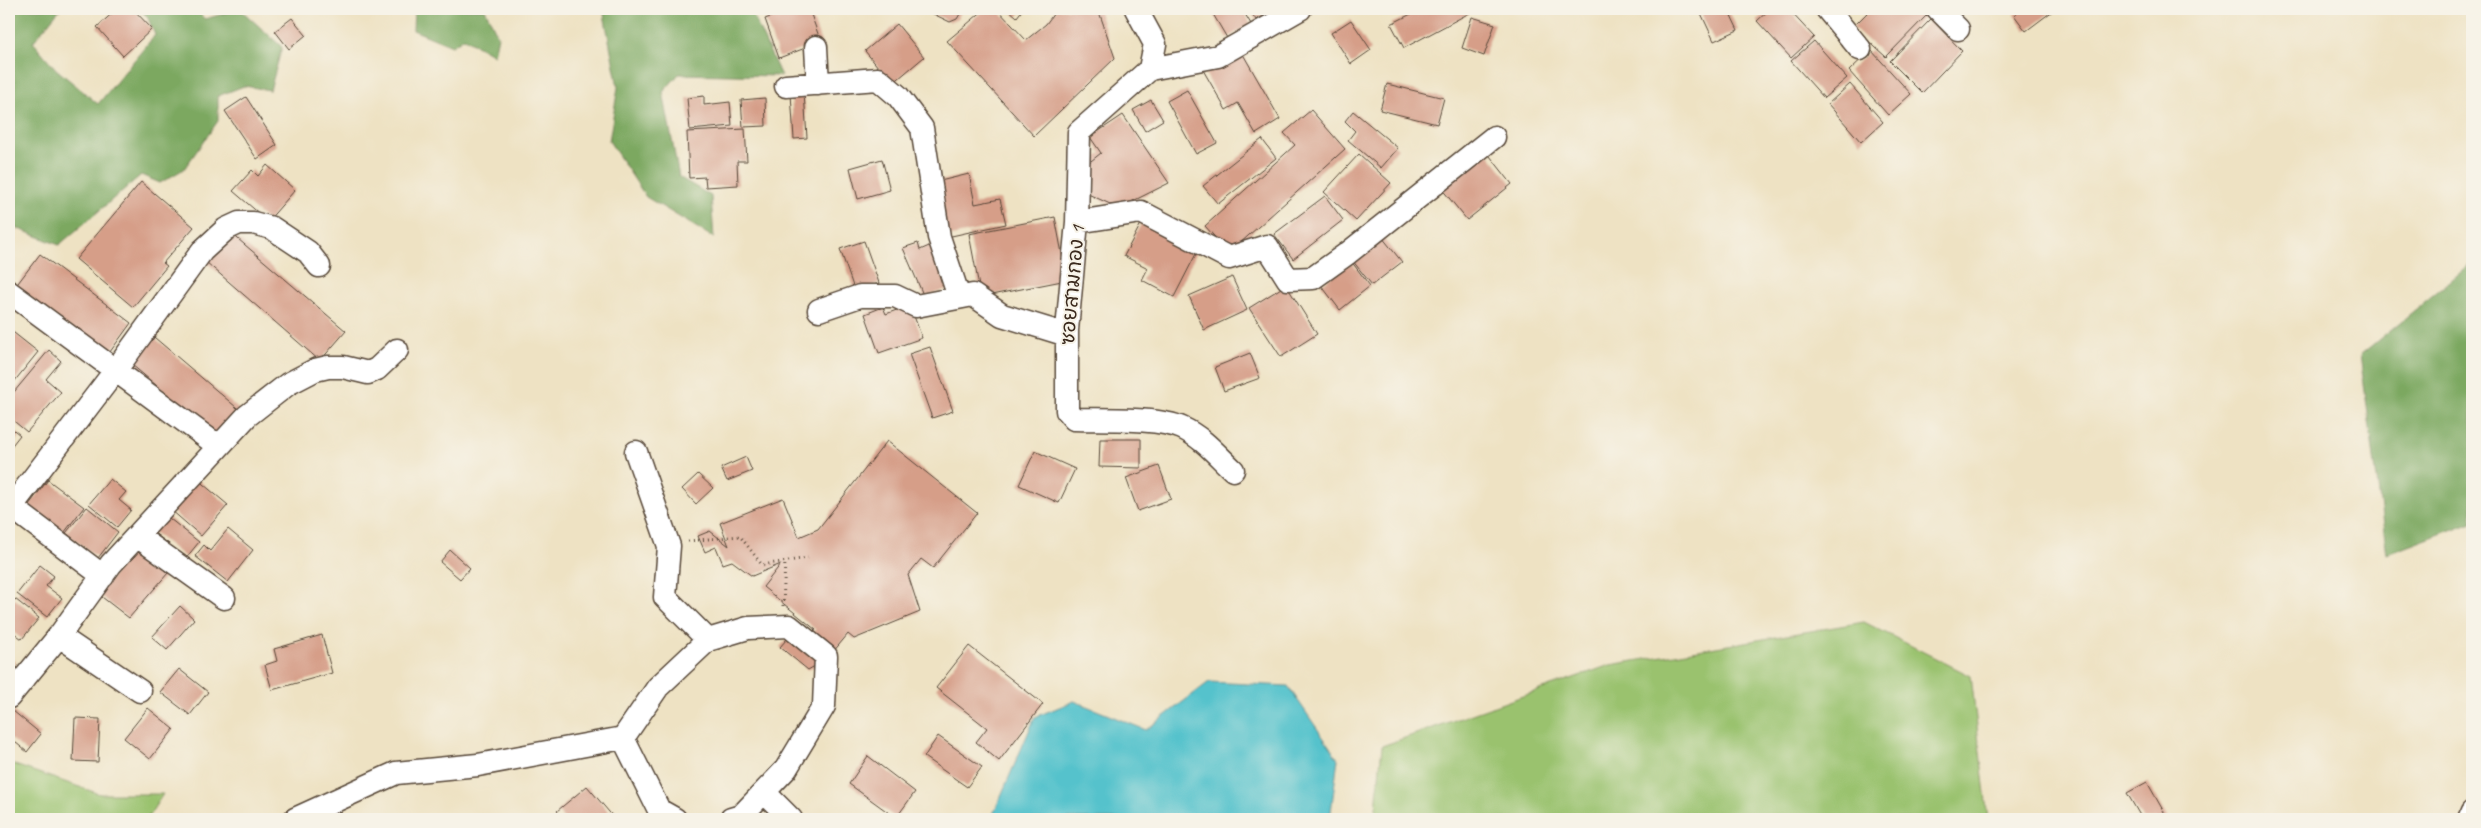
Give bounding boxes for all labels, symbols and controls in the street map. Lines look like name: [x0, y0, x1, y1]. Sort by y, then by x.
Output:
street label: ซอยสามกอง 1: [1055, 223, 1090, 346]

